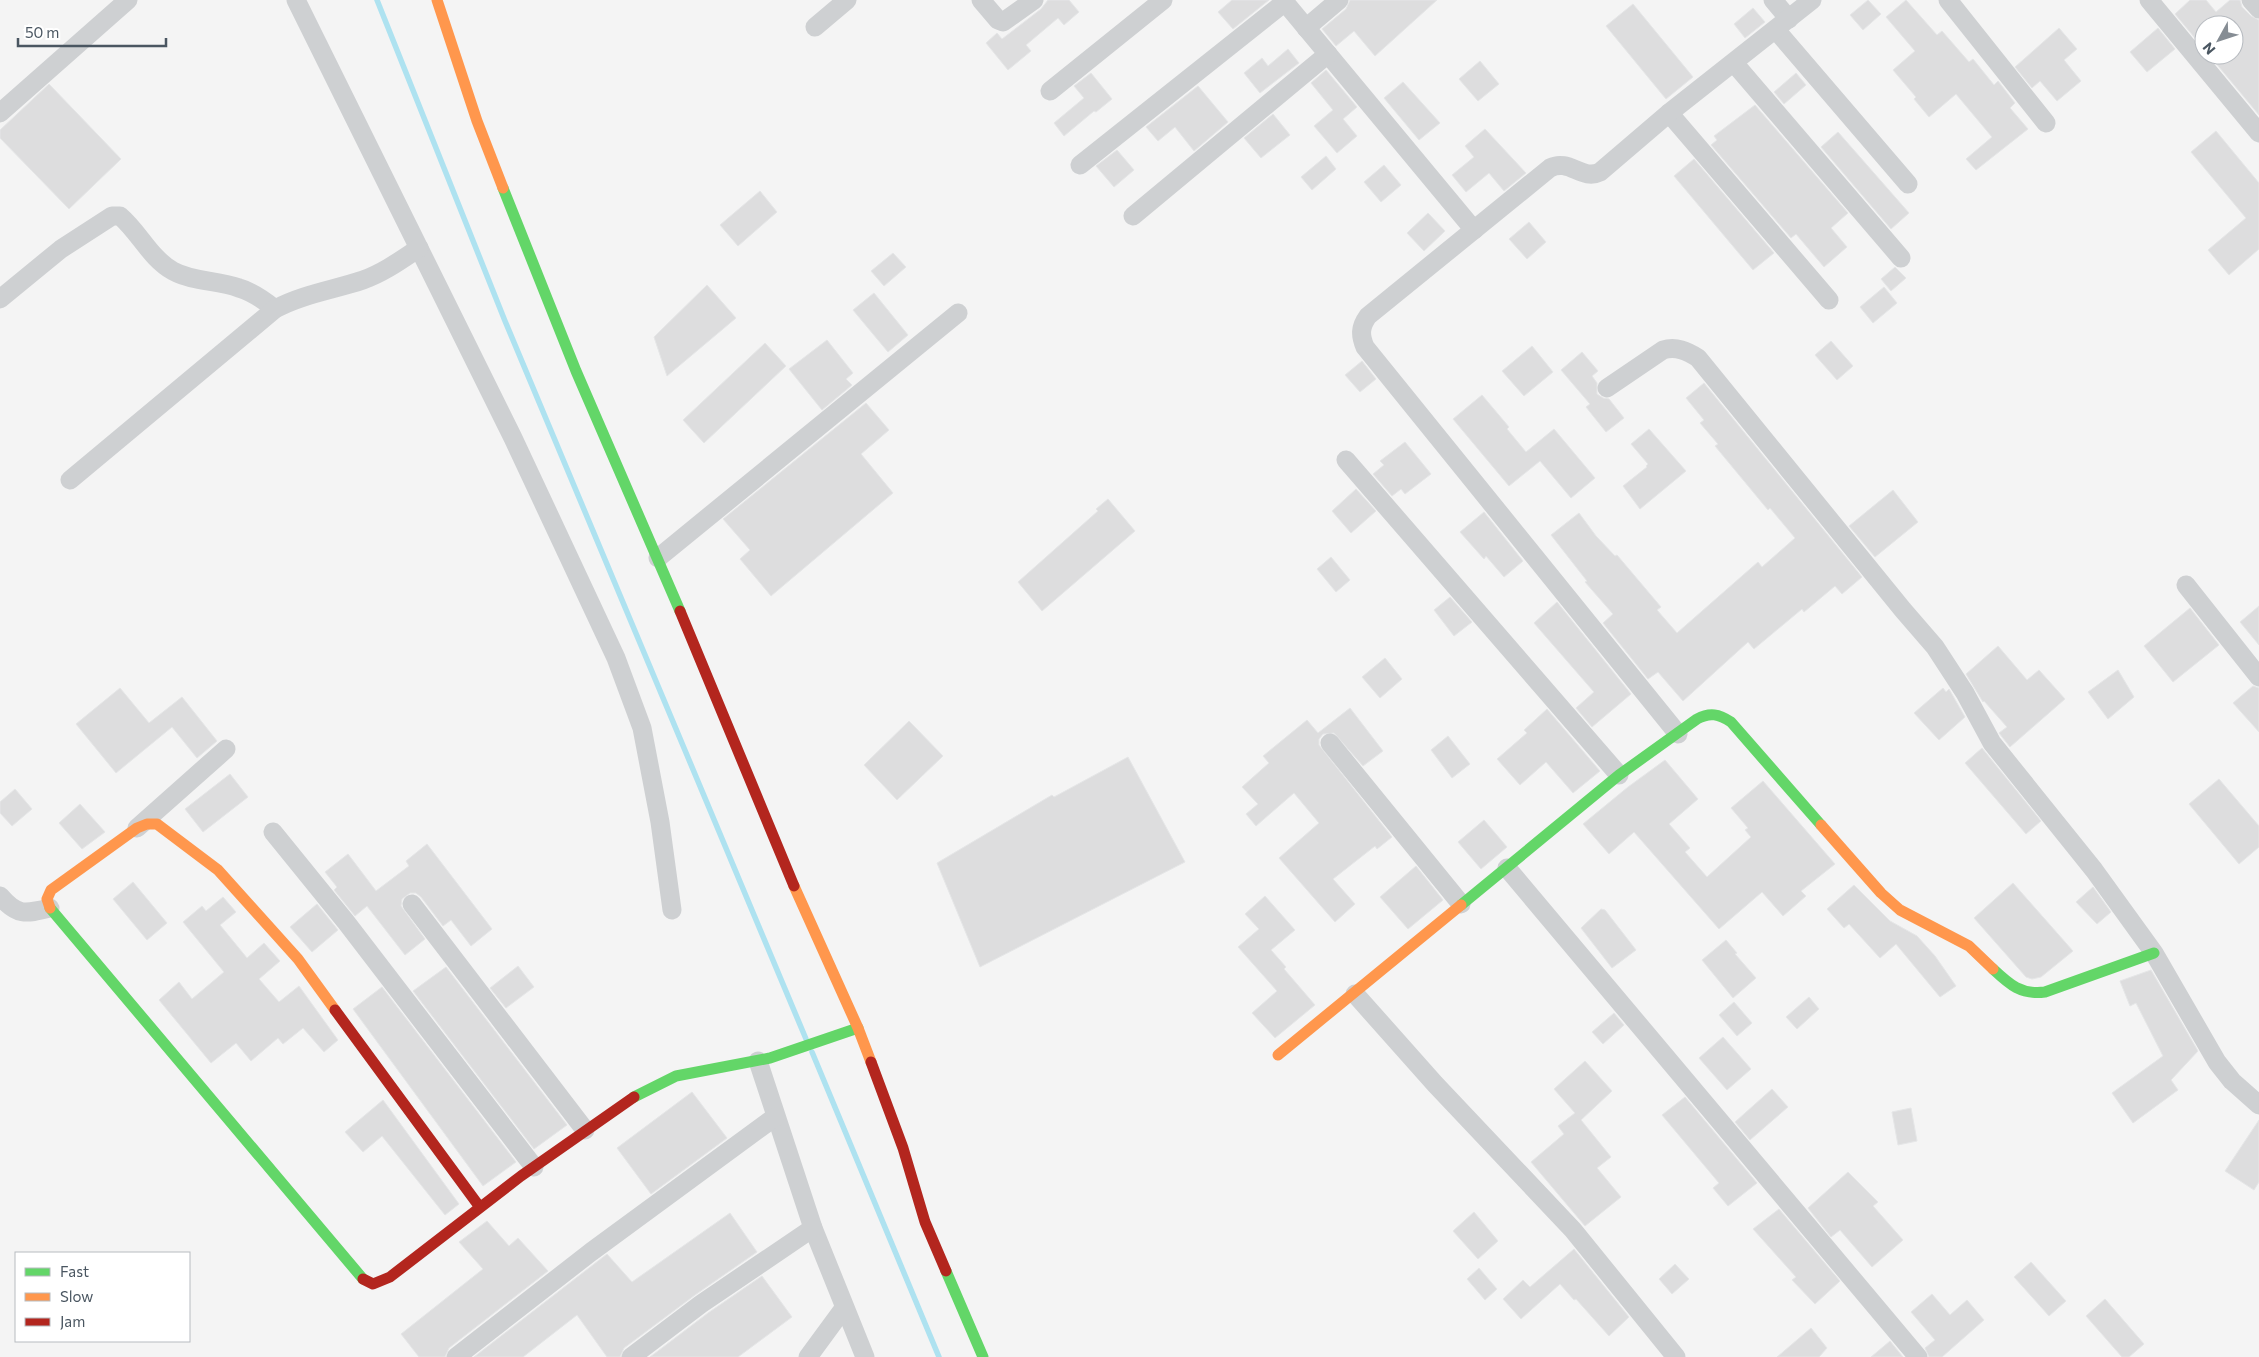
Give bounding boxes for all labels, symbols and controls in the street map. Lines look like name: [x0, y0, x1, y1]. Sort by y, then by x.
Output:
scale bar: [18, 15, 165, 47]
north arrow: [2194, 15, 2244, 65]
text: 50 m: [25, 23, 59, 41]
text: N: [2199, 39, 2219, 58]
legend: [15, 1252, 190, 1342]
text: Fast: [60, 1262, 89, 1280]
text: Slow: [60, 1287, 93, 1305]
text: Jam: [60, 1312, 85, 1330]

